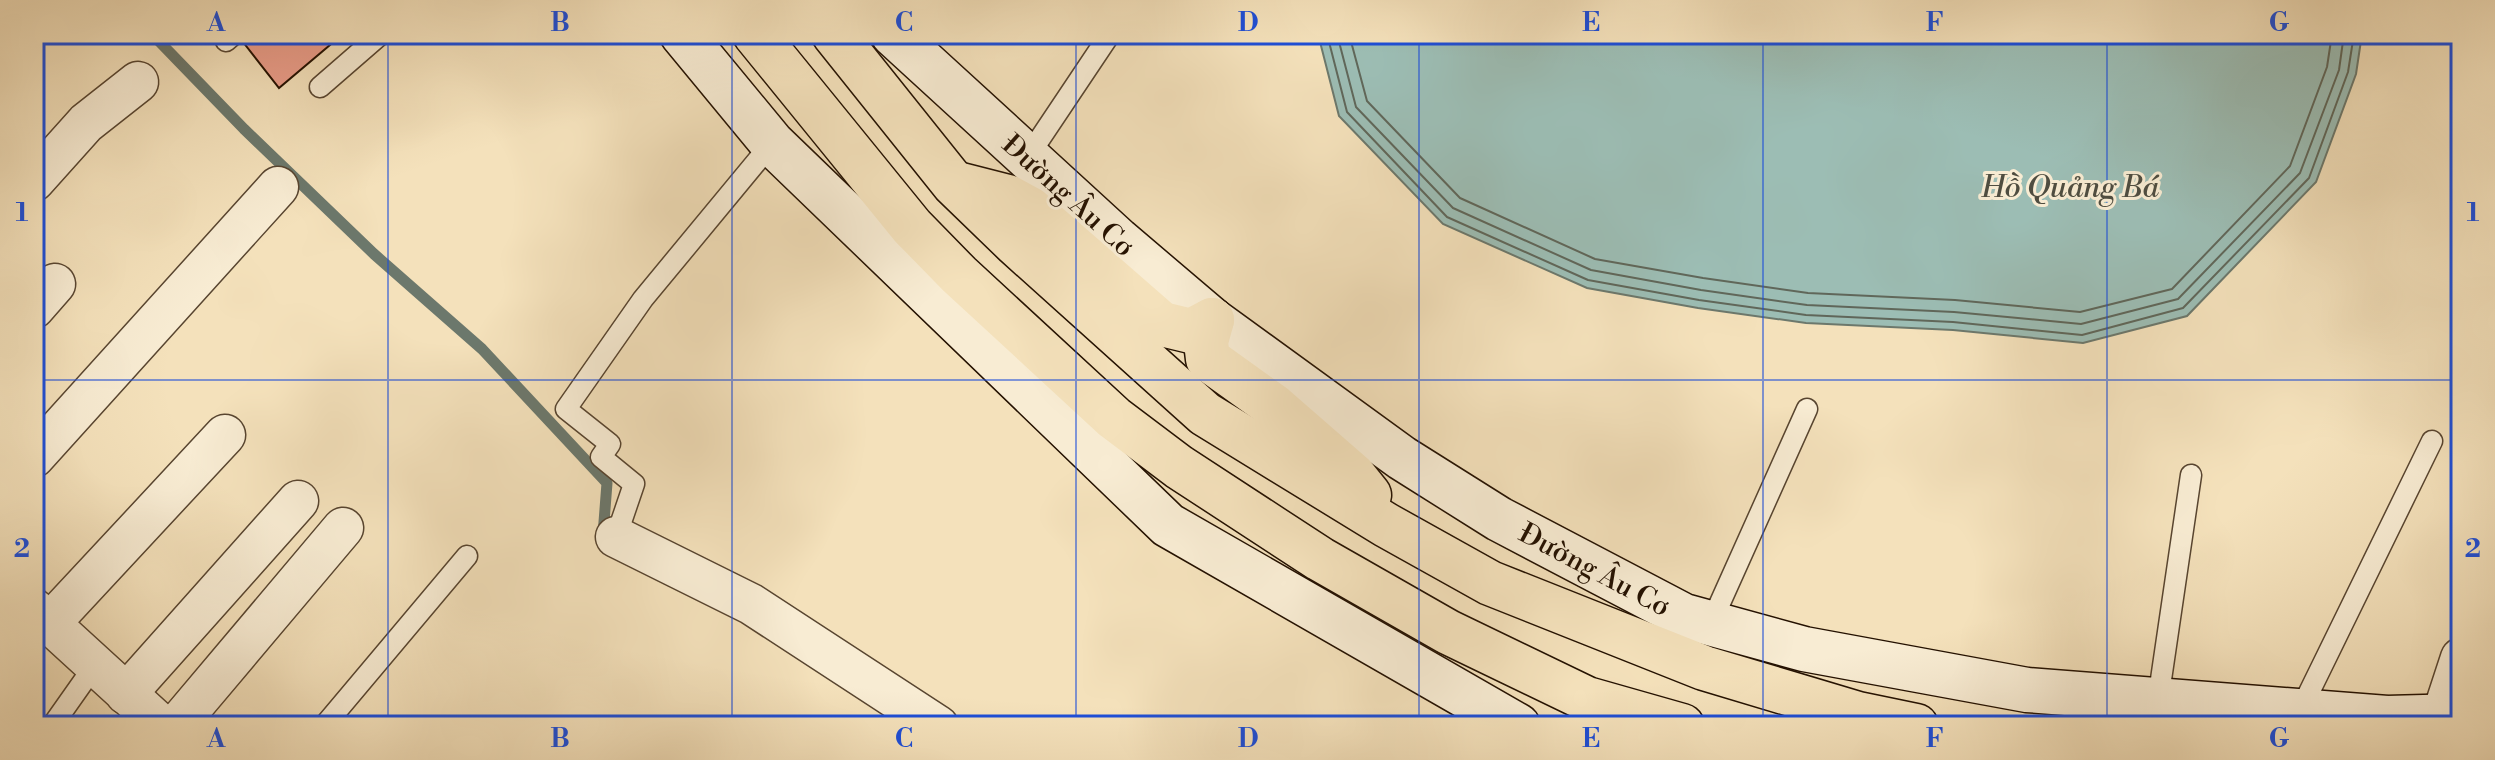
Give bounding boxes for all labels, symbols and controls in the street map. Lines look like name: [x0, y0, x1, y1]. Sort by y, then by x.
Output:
text: A: [206, 7, 226, 39]
text: B: [550, 7, 570, 39]
text: C: [895, 7, 913, 39]
text: D: [1238, 7, 1258, 39]
text: E: [1582, 7, 1600, 39]
text: F: [1926, 7, 1944, 39]
text: G: [2269, 7, 2290, 39]
street label: Đường Âu Cơ: [995, 126, 1143, 265]
water label: Hồ Quảng Bá: [1980, 169, 2160, 207]
text: 1: [16, 197, 29, 229]
text: 1: [2467, 197, 2480, 229]
street label: Đường Âu Cơ: [1513, 514, 1677, 625]
text: 2: [14, 533, 30, 565]
text: 2: [2465, 533, 2481, 565]
text: A: [206, 723, 226, 755]
text: B: [550, 723, 570, 755]
text: C: [895, 723, 913, 755]
text: D: [1238, 723, 1258, 755]
text: E: [1582, 723, 1600, 755]
text: F: [1926, 723, 1944, 755]
text: G: [2269, 723, 2290, 755]

